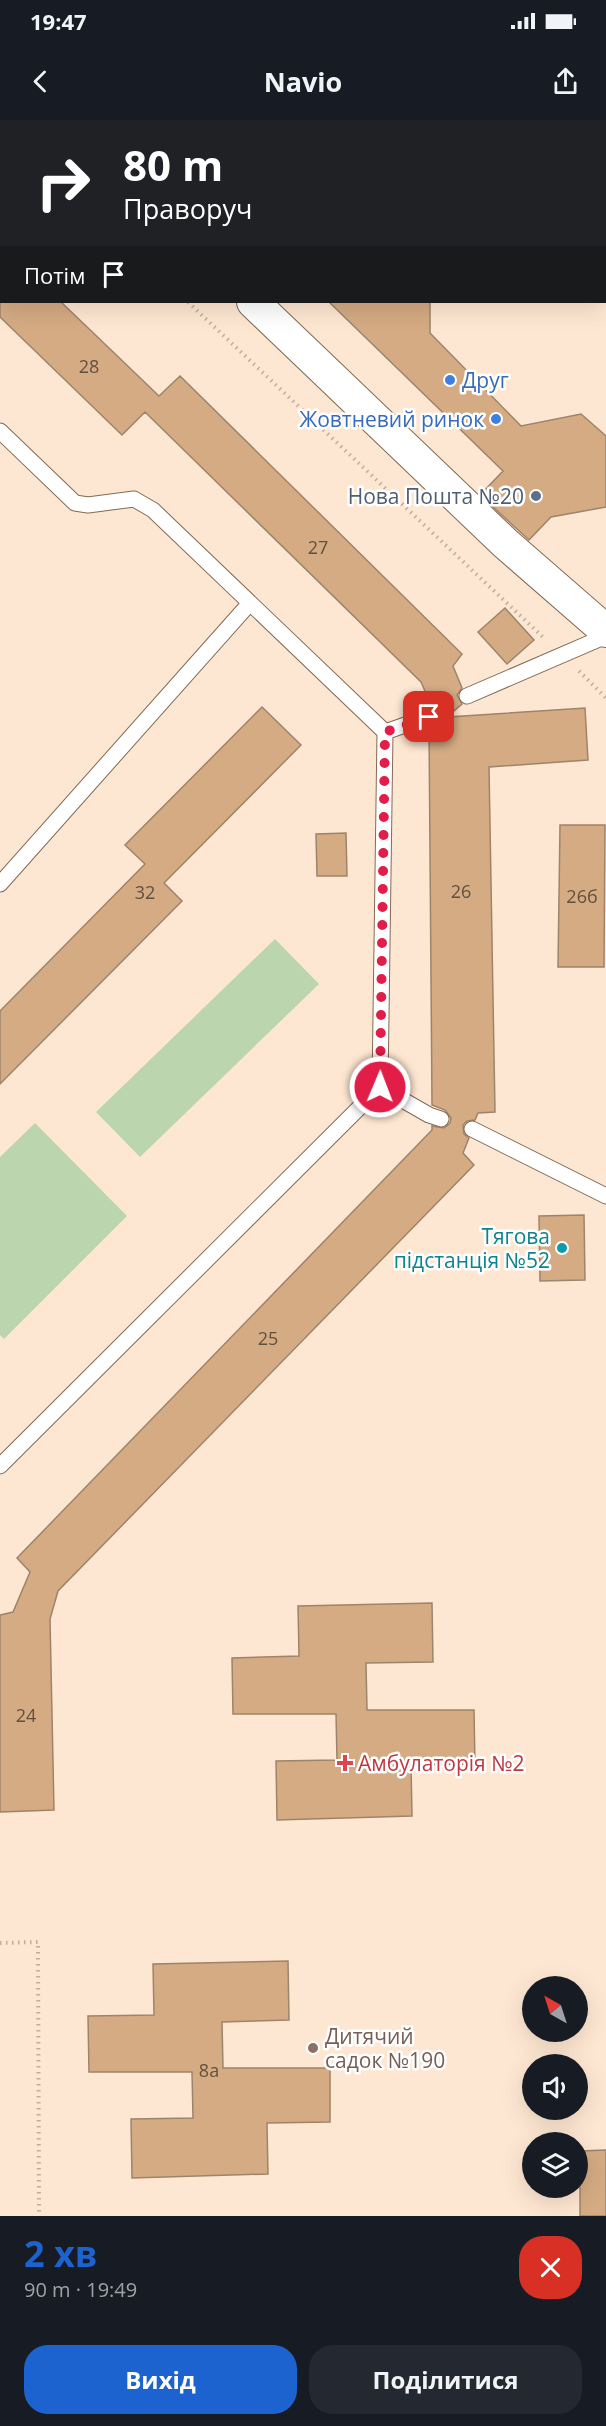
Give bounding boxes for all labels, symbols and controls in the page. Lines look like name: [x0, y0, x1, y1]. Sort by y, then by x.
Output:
text: 19:47: [30, 6, 87, 36]
text: Navio: [264, 63, 342, 100]
icon: back: [24, 65, 57, 98]
icon: share: [549, 65, 582, 98]
text: 80 m: [123, 136, 223, 193]
icon: right: [24, 144, 102, 222]
text: Праворуч: [123, 190, 252, 227]
icon: arrive: [97, 258, 130, 291]
text: Потім: [24, 260, 85, 290]
house number: 28: [79, 354, 99, 378]
place label: Друг: [462, 366, 509, 394]
marker: Друг: [443, 373, 457, 387]
place label: Жовтневий ринок: [299, 405, 484, 433]
marker: Жовтневий ринок: [489, 412, 503, 426]
place label: Нова Пошта №20: [348, 482, 524, 510]
marker: Нова Пошта №20: [529, 489, 543, 503]
house number: 27: [308, 535, 328, 559]
pin: [403, 691, 454, 742]
icon: arrive: [412, 700, 445, 733]
house number: 26: [451, 879, 471, 903]
house number: 32: [135, 880, 155, 904]
house number: 26б: [566, 884, 598, 908]
position arrow: [348, 1055, 412, 1119]
place label: Тягова підстанція №52: [394, 1222, 550, 1274]
marker: Тягова підстанція №52: [555, 1241, 569, 1255]
house number: 25: [258, 1326, 278, 1350]
house number: 24: [16, 1703, 36, 1727]
place label: Амбулаторія №2: [358, 1749, 525, 1777]
marker: Амбулаторія №2: [336, 1754, 354, 1772]
north arrow: [522, 1976, 588, 2042]
map controls: [522, 1976, 588, 2198]
place label: Дитячий садок №190: [325, 2022, 445, 2074]
marker: Дитячий садок №190: [306, 2041, 320, 2055]
button: sound: [522, 2054, 588, 2120]
house number: 8а: [199, 2058, 219, 2082]
button: layers: [522, 2132, 588, 2198]
text: 2 хв: [24, 2229, 97, 2278]
button: close: [519, 2236, 582, 2299]
text: 90 m · 19:49: [24, 2276, 137, 2303]
button: Вихід: [24, 2345, 297, 2414]
button: Поділитися: [309, 2345, 582, 2414]

